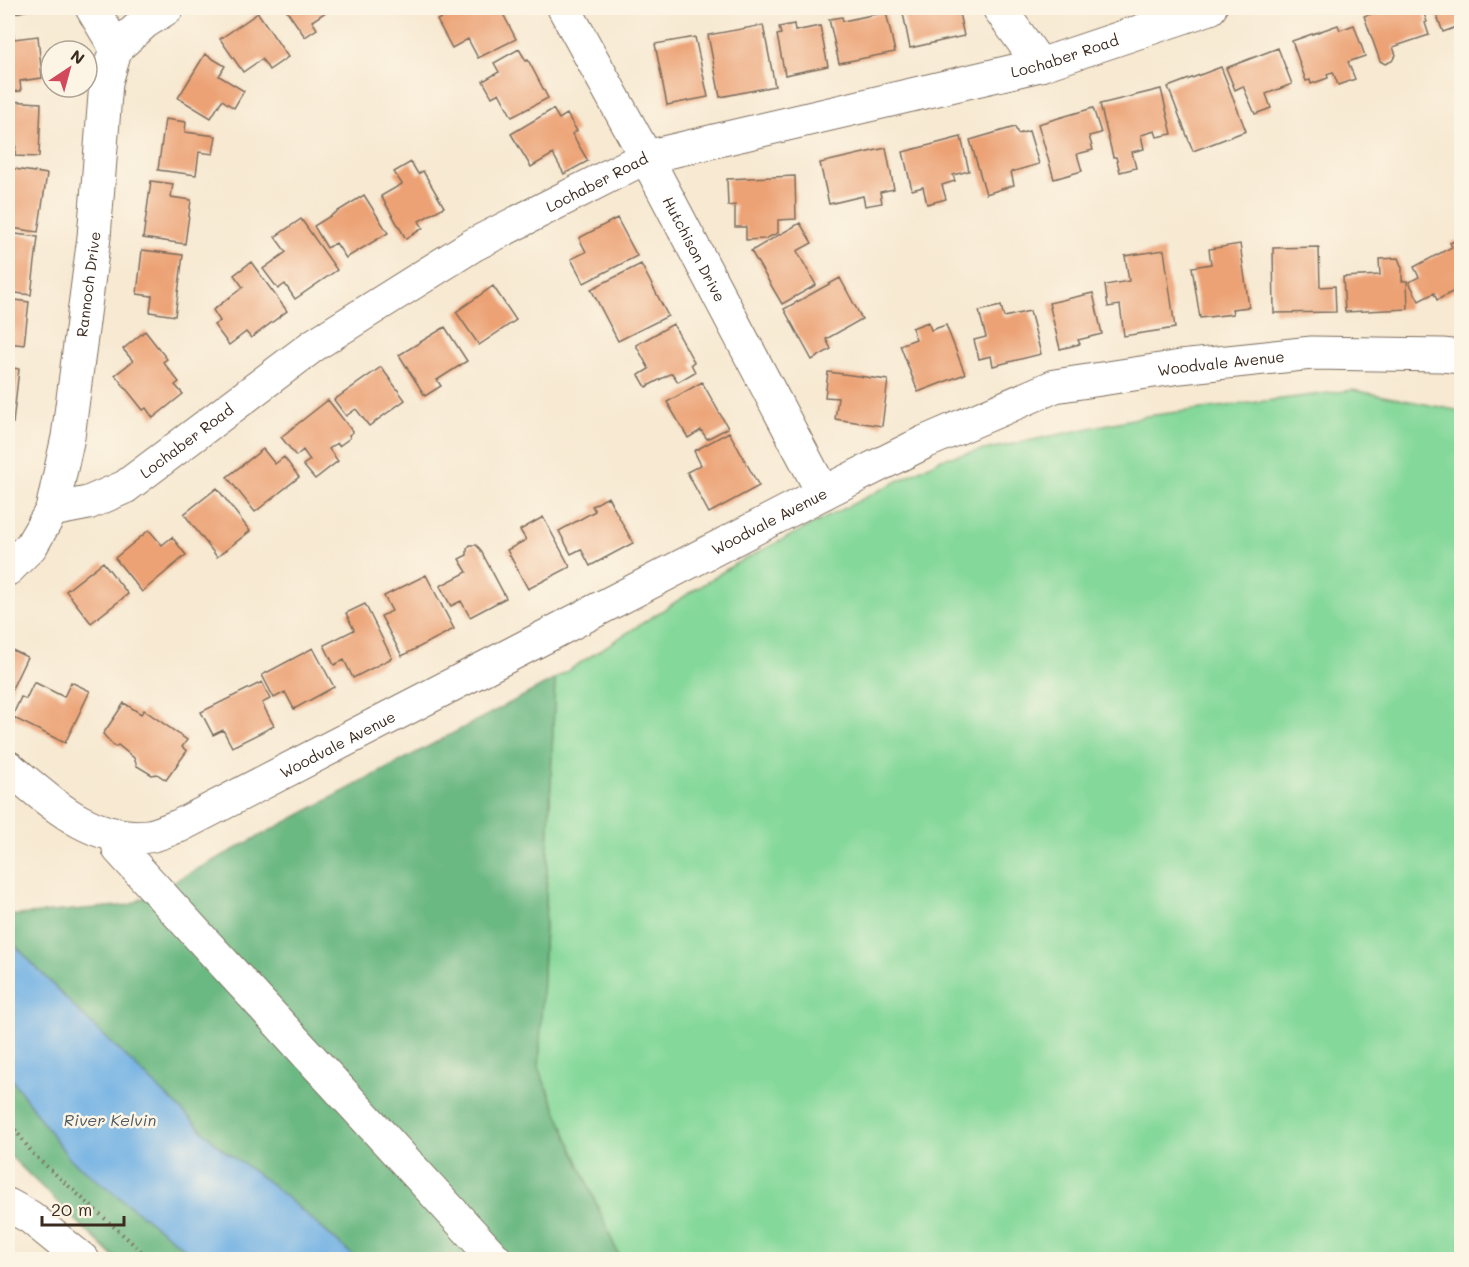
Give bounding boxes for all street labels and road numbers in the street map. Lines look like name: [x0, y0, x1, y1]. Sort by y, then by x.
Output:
street label: Lochaber Road: [1009, 29, 1121, 82]
street label: Lochaber Road: [542, 148, 651, 216]
street label: Hutchison Drive: [658, 193, 730, 305]
street label: Rannoch Drive: [71, 231, 104, 338]
street label: Woodvale Avenue: [1156, 346, 1286, 380]
street label: Lochaber Road: [136, 399, 237, 482]
street label: Woodvale Avenue: [708, 483, 830, 559]
street label: Woodvale Avenue: [276, 706, 399, 782]

